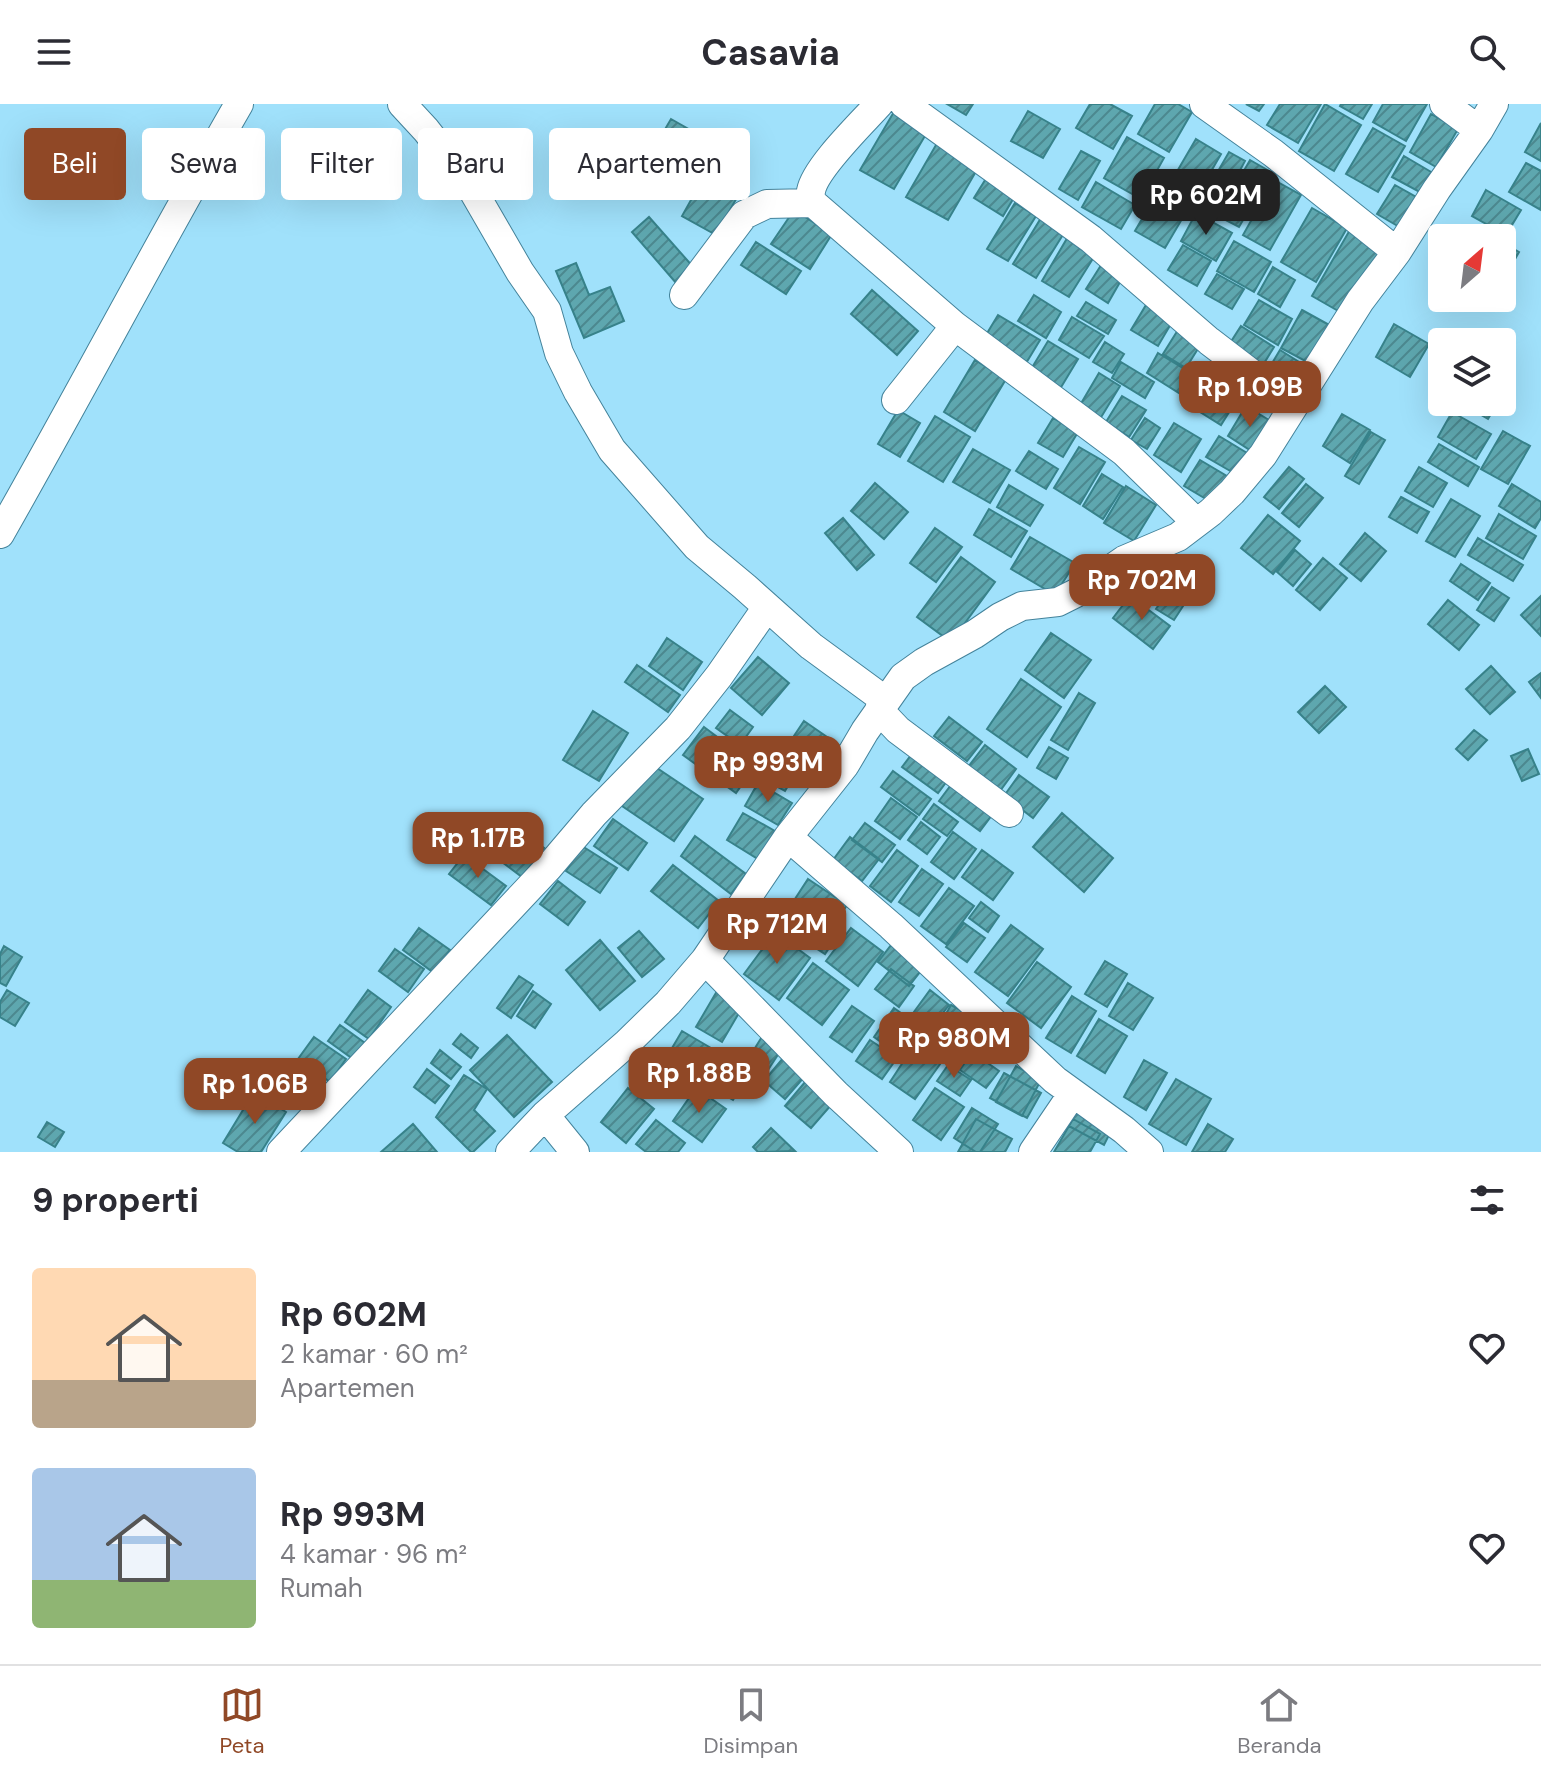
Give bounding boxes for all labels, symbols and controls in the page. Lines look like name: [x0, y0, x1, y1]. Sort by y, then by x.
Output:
text: Casavia: [701, 29, 840, 76]
icon: menu: [32, 30, 76, 74]
icon: search: [1465, 30, 1509, 74]
chip: Beli: [24, 128, 126, 200]
chip: Sewa: [142, 128, 265, 200]
chip: Filter: [281, 128, 402, 200]
chip: Baru: [418, 128, 533, 200]
chip: Apartemen: [549, 128, 750, 200]
pin: Rp 602M: [1132, 169, 1280, 237]
text: Rp 602M: [1150, 178, 1262, 212]
north arrow: [1428, 224, 1516, 312]
map controls: [1428, 224, 1516, 416]
button: layers: [1428, 328, 1516, 416]
pin: Rp 1.09B: [1167, 361, 1333, 429]
text: Rp 1.09B: [1197, 370, 1303, 404]
pin: Rp 702M: [1068, 554, 1216, 622]
text: Rp 702M: [1087, 563, 1197, 597]
pin: Rp 993M: [694, 736, 842, 804]
text: Rp 993M: [712, 745, 824, 779]
pin: Rp 1.17B: [395, 812, 561, 880]
text: Rp 1.17B: [431, 821, 525, 855]
pin: Rp 712M: [703, 898, 851, 966]
text: Rp 712M: [726, 907, 828, 941]
pin: Rp 980M: [880, 1012, 1028, 1080]
text: Rp 980M: [897, 1021, 1011, 1055]
pin: Rp 1.88B: [616, 1047, 782, 1115]
text: Rp 1.88B: [646, 1056, 752, 1090]
pin: Rp 1.06B: [172, 1058, 338, 1126]
text: Rp 1.06B: [202, 1067, 308, 1101]
text: 9 properti: [32, 1178, 199, 1223]
icon: filters: [1465, 1178, 1509, 1222]
text: Rp 602M: [280, 1292, 427, 1337]
icon: home: [96, 1300, 192, 1396]
icon: heart: [1465, 1326, 1509, 1370]
text: 2 kamar · 60 m²: [280, 1337, 468, 1371]
text: Apartemen: [280, 1371, 415, 1405]
text: Rp 993M: [280, 1492, 425, 1537]
icon: home: [96, 1500, 192, 1596]
icon: heart: [1465, 1526, 1509, 1570]
text: 4 kamar · 96 m²: [280, 1537, 467, 1571]
text: Rumah: [280, 1571, 363, 1605]
tab: Peta: [220, 1683, 264, 1760]
tab: Disimpan: [703, 1683, 798, 1760]
tab: Beranda: [1237, 1683, 1321, 1760]

